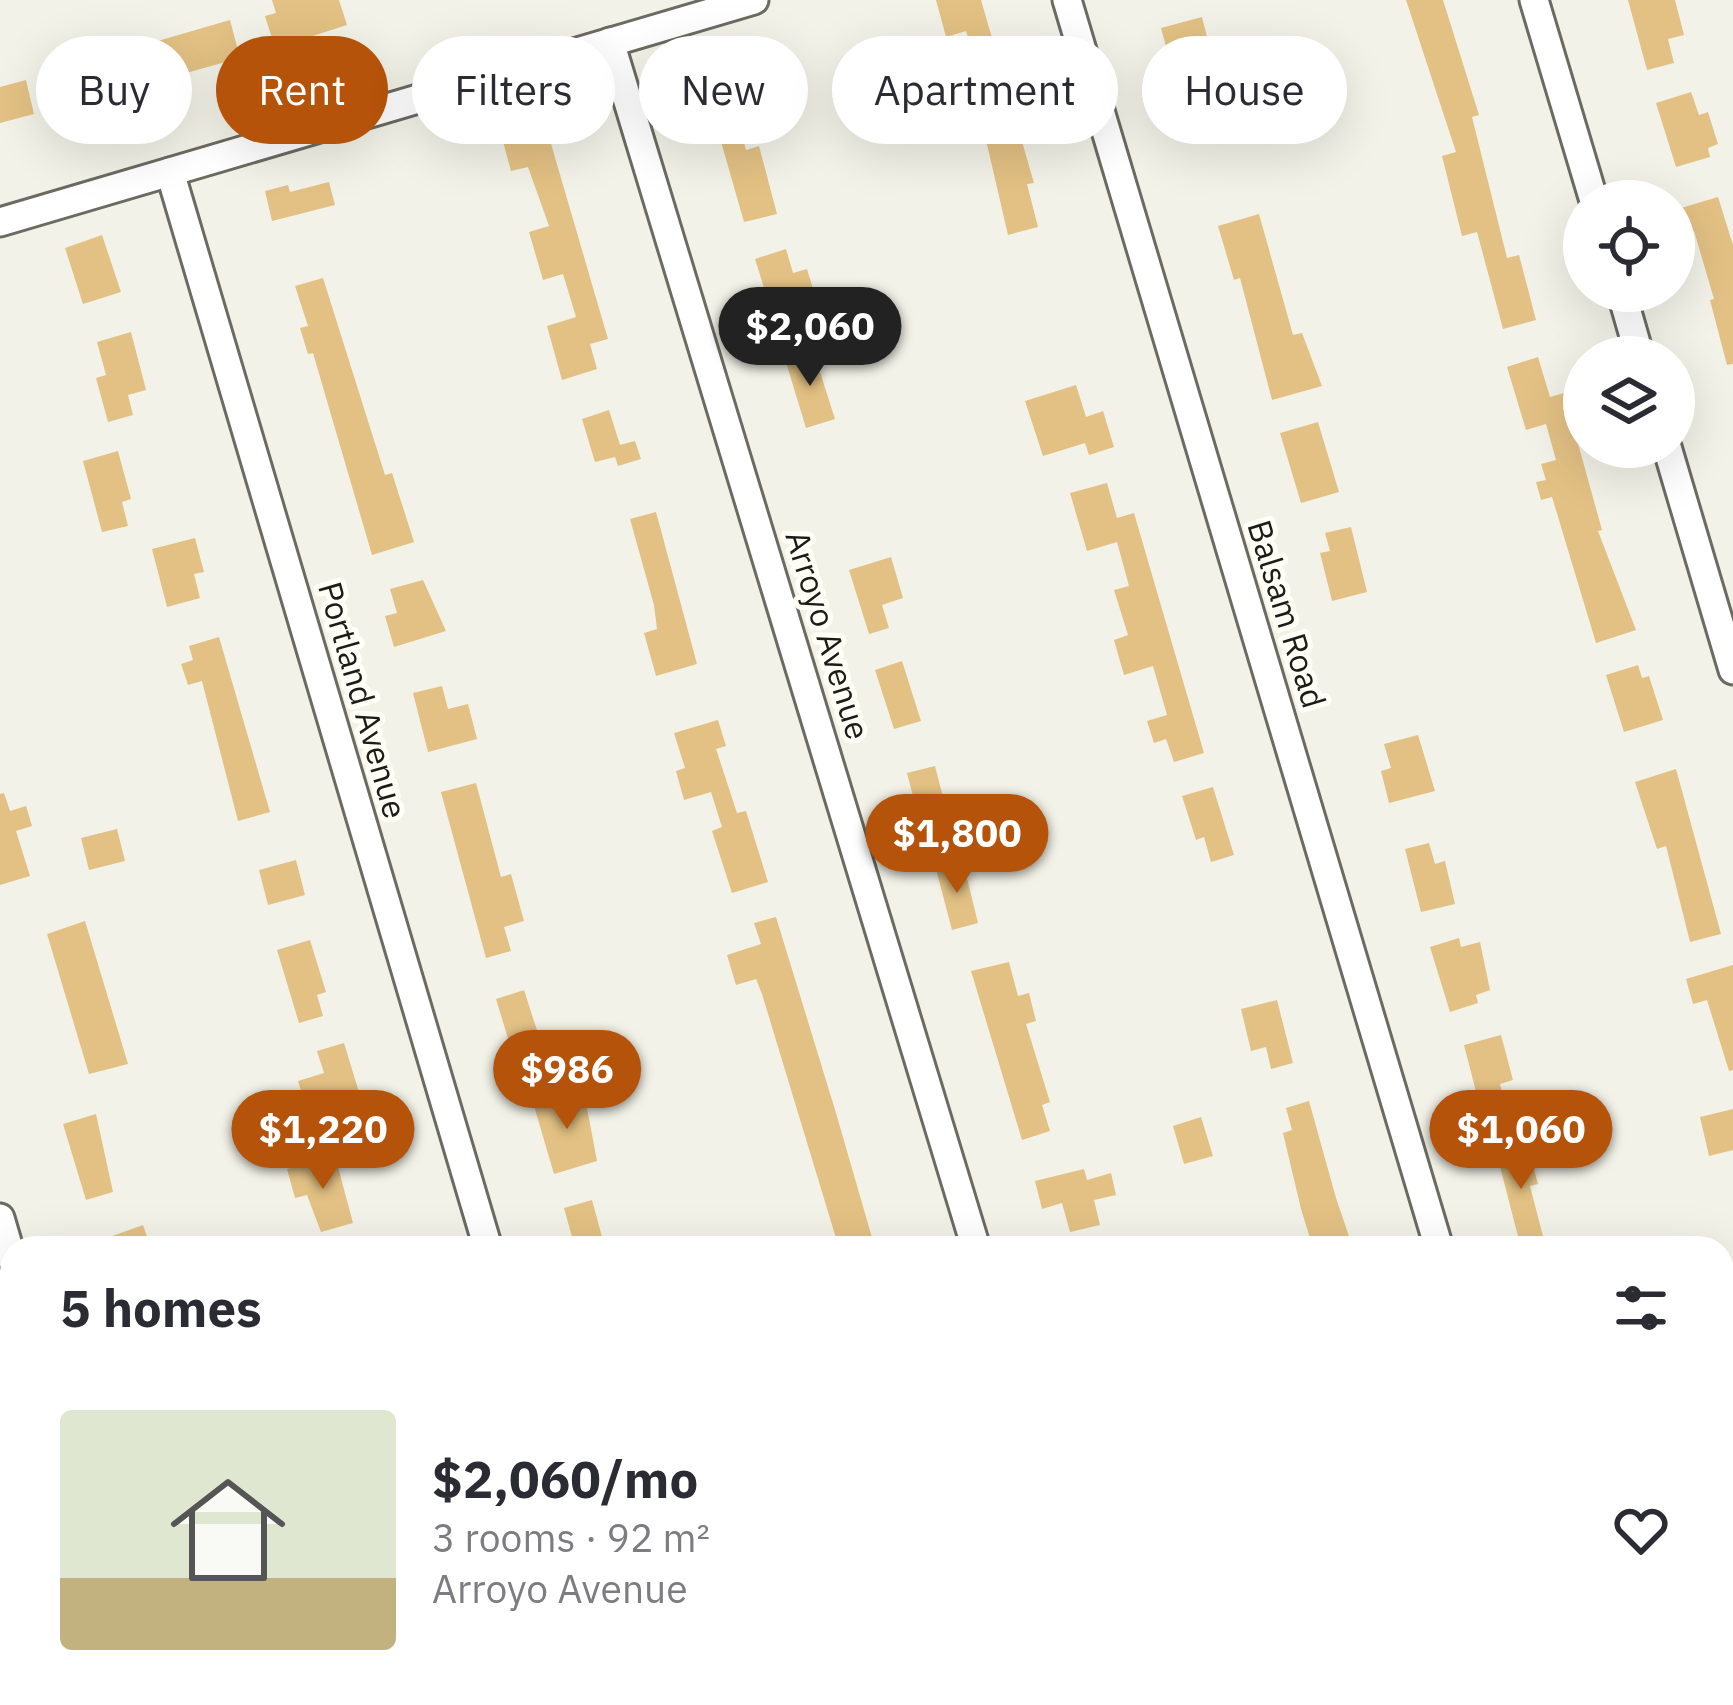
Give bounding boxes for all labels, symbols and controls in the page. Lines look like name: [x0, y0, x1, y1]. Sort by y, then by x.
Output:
chip: Buy: [36, 36, 192, 144]
chip: Rent: [216, 36, 388, 144]
chip: Filters: [412, 36, 615, 144]
chip: New: [639, 36, 808, 144]
chip: Apartment: [832, 36, 1118, 144]
chip: House: [1142, 36, 1347, 144]
map controls: [1563, 180, 1695, 468]
button: locate: [1563, 180, 1695, 312]
pin: $2,060: [712, 287, 908, 389]
text: $2,060: [745, 300, 875, 351]
button: layers: [1563, 336, 1695, 468]
street label: Balsam Road: [1239, 515, 1336, 713]
street label: Arroyo Avenue: [776, 525, 881, 745]
street label: Portland Avenue: [309, 577, 418, 823]
pin: $1,800: [859, 794, 1055, 896]
text: $1,800: [892, 807, 1022, 858]
pin: $986: [496, 1030, 638, 1132]
text: $986: [520, 1043, 614, 1094]
pin: $1,220: [225, 1090, 421, 1192]
pin: $1,060: [1423, 1090, 1619, 1192]
text: $1,220: [258, 1103, 388, 1154]
text: $1,060: [1456, 1103, 1586, 1154]
text: 5 homes: [60, 1275, 262, 1341]
icon: filters: [1608, 1275, 1674, 1341]
text: $2,060/mo: [432, 1446, 698, 1512]
icon: home: [156, 1458, 300, 1602]
icon: heart: [1608, 1497, 1674, 1563]
text: 3 rooms · 92 m²: [432, 1512, 710, 1563]
text: Arroyo Avenue: [432, 1563, 688, 1614]

